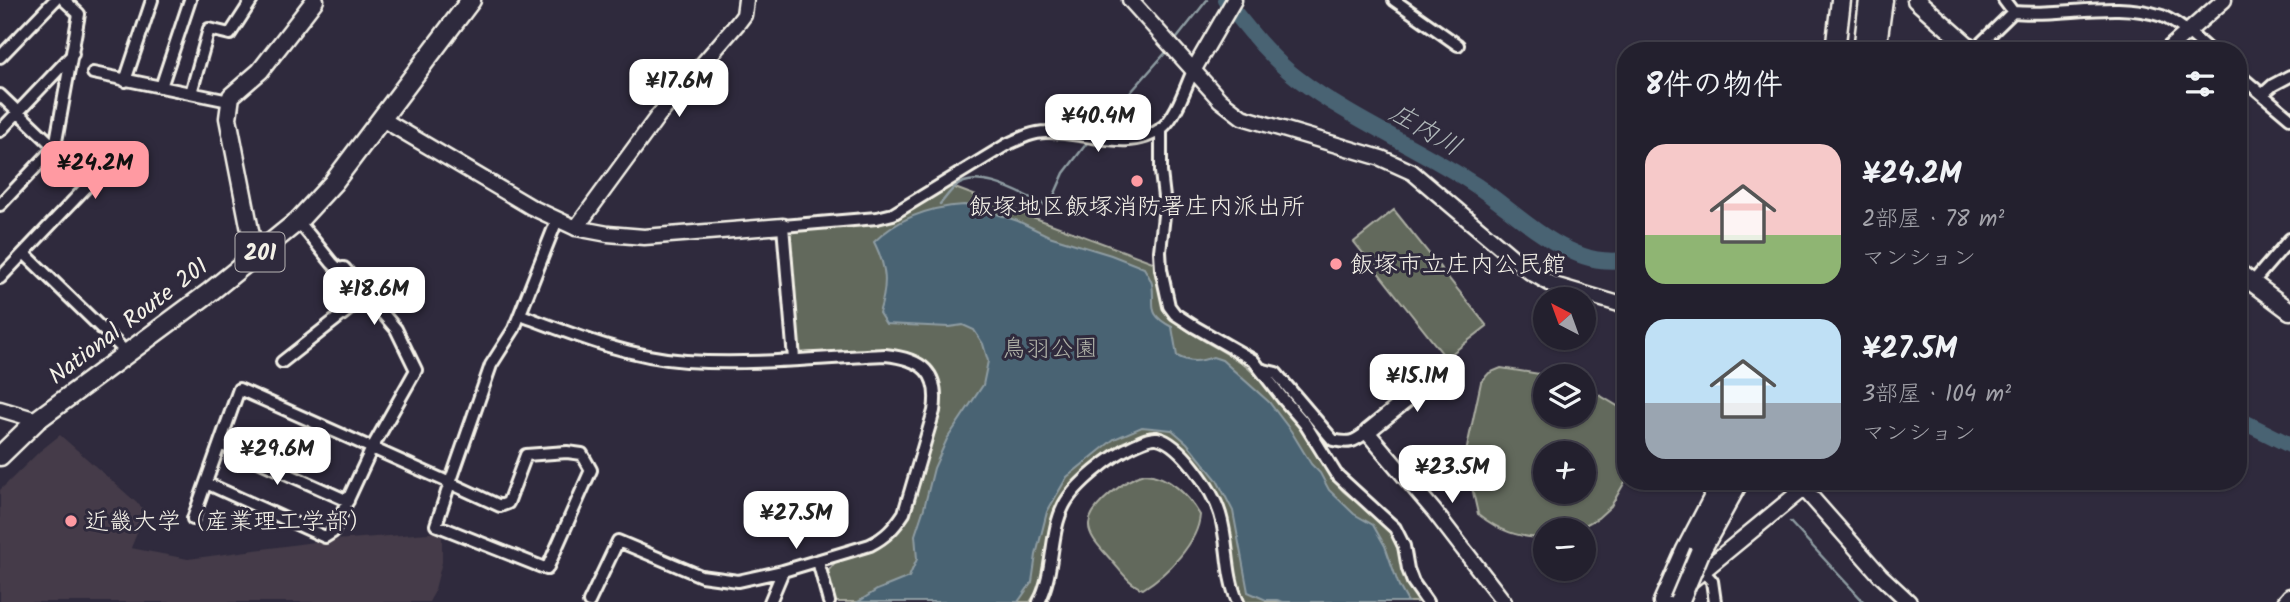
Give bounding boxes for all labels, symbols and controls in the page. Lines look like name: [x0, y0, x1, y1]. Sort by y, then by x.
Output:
pin: ¥17.6M: [622, 60, 736, 119]
text: 8件の物件: [1645, 62, 1783, 110]
text: ¥17.6M: [645, 64, 713, 100]
icon: filters: [2181, 65, 2219, 103]
water label: 庄内川: [1381, 93, 1469, 168]
pin: ¥40.4M: [1041, 94, 1155, 154]
text: ¥40.4M: [1061, 99, 1135, 135]
pin: ¥24.2M: [38, 142, 152, 201]
text: ¥24.2M: [57, 146, 133, 182]
text: ¥24.2M: [1862, 151, 1962, 199]
icon: home: [1701, 172, 1785, 256]
marker: 飯塚地区飯塚消防署庄内派出所: [1129, 173, 1145, 189]
place label: 飯塚地区飯塚消防署庄内派出所: [969, 188, 1305, 227]
text: 2部屋 · 78 m²: [1862, 202, 2004, 238]
road number: 201: [236, 232, 284, 272]
text: マンション: [1862, 241, 1976, 277]
place label: 飯塚市立庄内公民館: [1350, 246, 1566, 285]
street label: National Route 201: [40, 249, 218, 396]
marker: 飯塚市立庄内公民館: [1328, 256, 1344, 272]
pin: ¥18.6M: [317, 268, 431, 327]
text: ¥18.6M: [339, 272, 409, 308]
north arrow: [1533, 287, 1596, 350]
map controls: [1533, 287, 1596, 581]
text: ¥27.5M: [1862, 326, 1957, 374]
park label: 鳥羽公園: [1002, 330, 1098, 369]
icon: home: [1701, 347, 1785, 431]
pin: ¥15.1M: [1360, 354, 1474, 414]
text: ¥15.1M: [1386, 359, 1448, 395]
button: layers: [1533, 364, 1596, 427]
text: 3部屋 · 104 m²: [1862, 377, 2011, 413]
text: マンション: [1862, 416, 1976, 452]
pin: ¥29.6M: [220, 428, 334, 487]
text: ¥29.6M: [240, 432, 314, 468]
button: +: [1533, 441, 1596, 504]
pin: ¥23.5M: [1395, 446, 1509, 505]
text: ¥23.5M: [1415, 450, 1489, 486]
pin: ¥27.5M: [739, 491, 853, 551]
text: ¥27.5M: [760, 496, 832, 532]
place label: 近畿大学（産業理工学部）: [85, 503, 373, 542]
marker: 近畿大学（産業理工学部）: [63, 513, 79, 529]
button: −: [1533, 518, 1596, 581]

